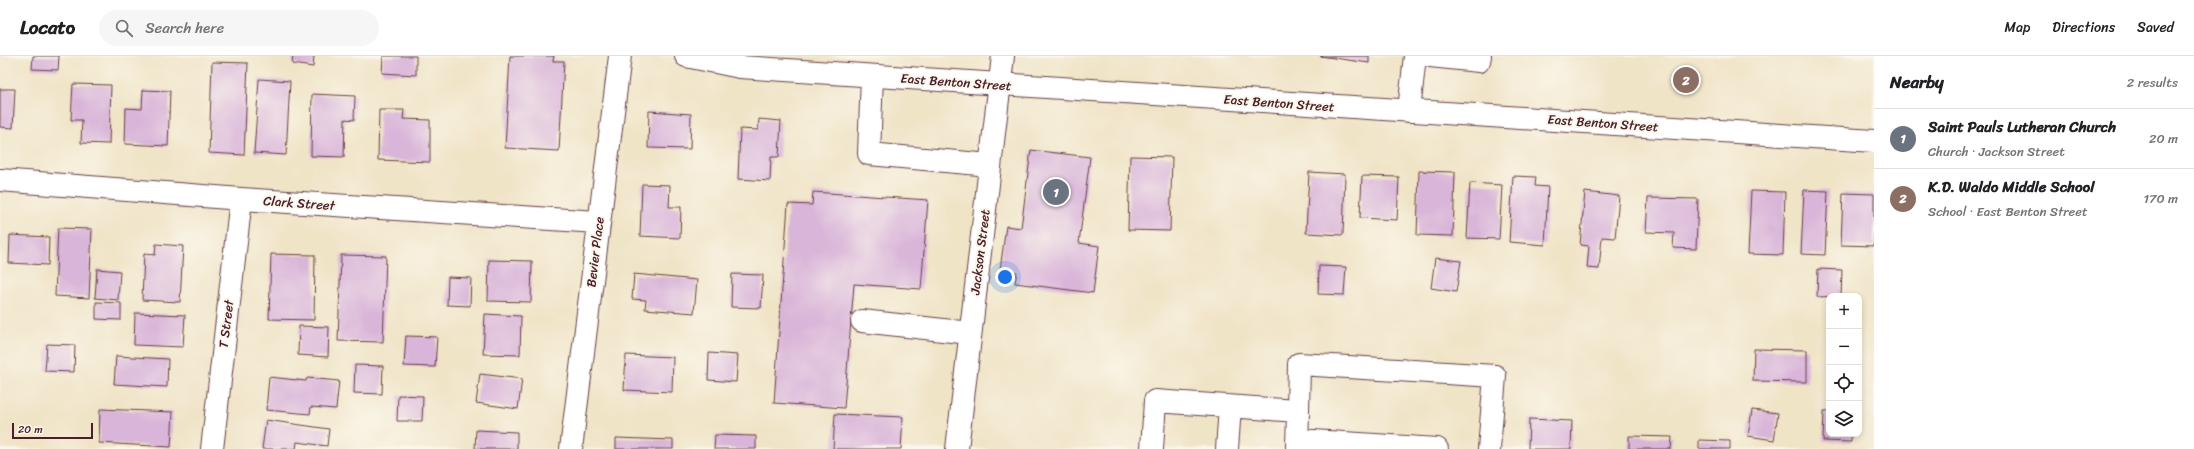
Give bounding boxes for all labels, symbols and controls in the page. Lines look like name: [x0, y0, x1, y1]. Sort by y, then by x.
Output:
search box: [99, 10, 379, 46]
text: Locato: [20, 11, 75, 44]
text: Search here: [145, 15, 224, 41]
text: Map: [2004, 15, 2030, 40]
text: Directions: [2052, 15, 2115, 40]
text: Saved: [2137, 15, 2174, 40]
icon: search: [113, 17, 135, 39]
pin: 2: [1673, 65, 1699, 95]
street label: East Benton Street: [900, 67, 1012, 97]
text: Nearby: [1890, 67, 1944, 97]
text: 2 results: [2127, 71, 2178, 94]
street label: East Benton Street: [1223, 88, 1335, 118]
street label: East Benton Street: [1547, 108, 1659, 138]
text: Saint Pauls Lutheran Church: [1928, 114, 2116, 140]
text: 1: [1900, 127, 1906, 150]
text: 20 m: [2149, 127, 2178, 150]
text: Church · Jackson Street: [1928, 140, 2065, 163]
text: K.D. Waldo Middle School: [1928, 174, 2094, 200]
pin: 1: [1043, 177, 1069, 207]
text: 2: [1899, 187, 1907, 210]
text: 170 m: [2143, 187, 2178, 210]
street label: Clark Street: [262, 189, 336, 217]
text: School · East Benton Street: [1928, 200, 2088, 223]
street label: Jackson Street: [963, 208, 997, 297]
street label: Bevier Place: [579, 215, 611, 289]
your location: [995, 267, 1015, 287]
map controls: [1826, 293, 1862, 437]
button: +: [1826, 293, 1862, 329]
street label: T Street: [212, 298, 240, 349]
button: −: [1826, 329, 1862, 365]
button: locate: [1826, 365, 1862, 401]
button: layers: [1826, 401, 1862, 437]
text: 20 m: [18, 420, 43, 439]
scale bar: [12, 421, 93, 440]

